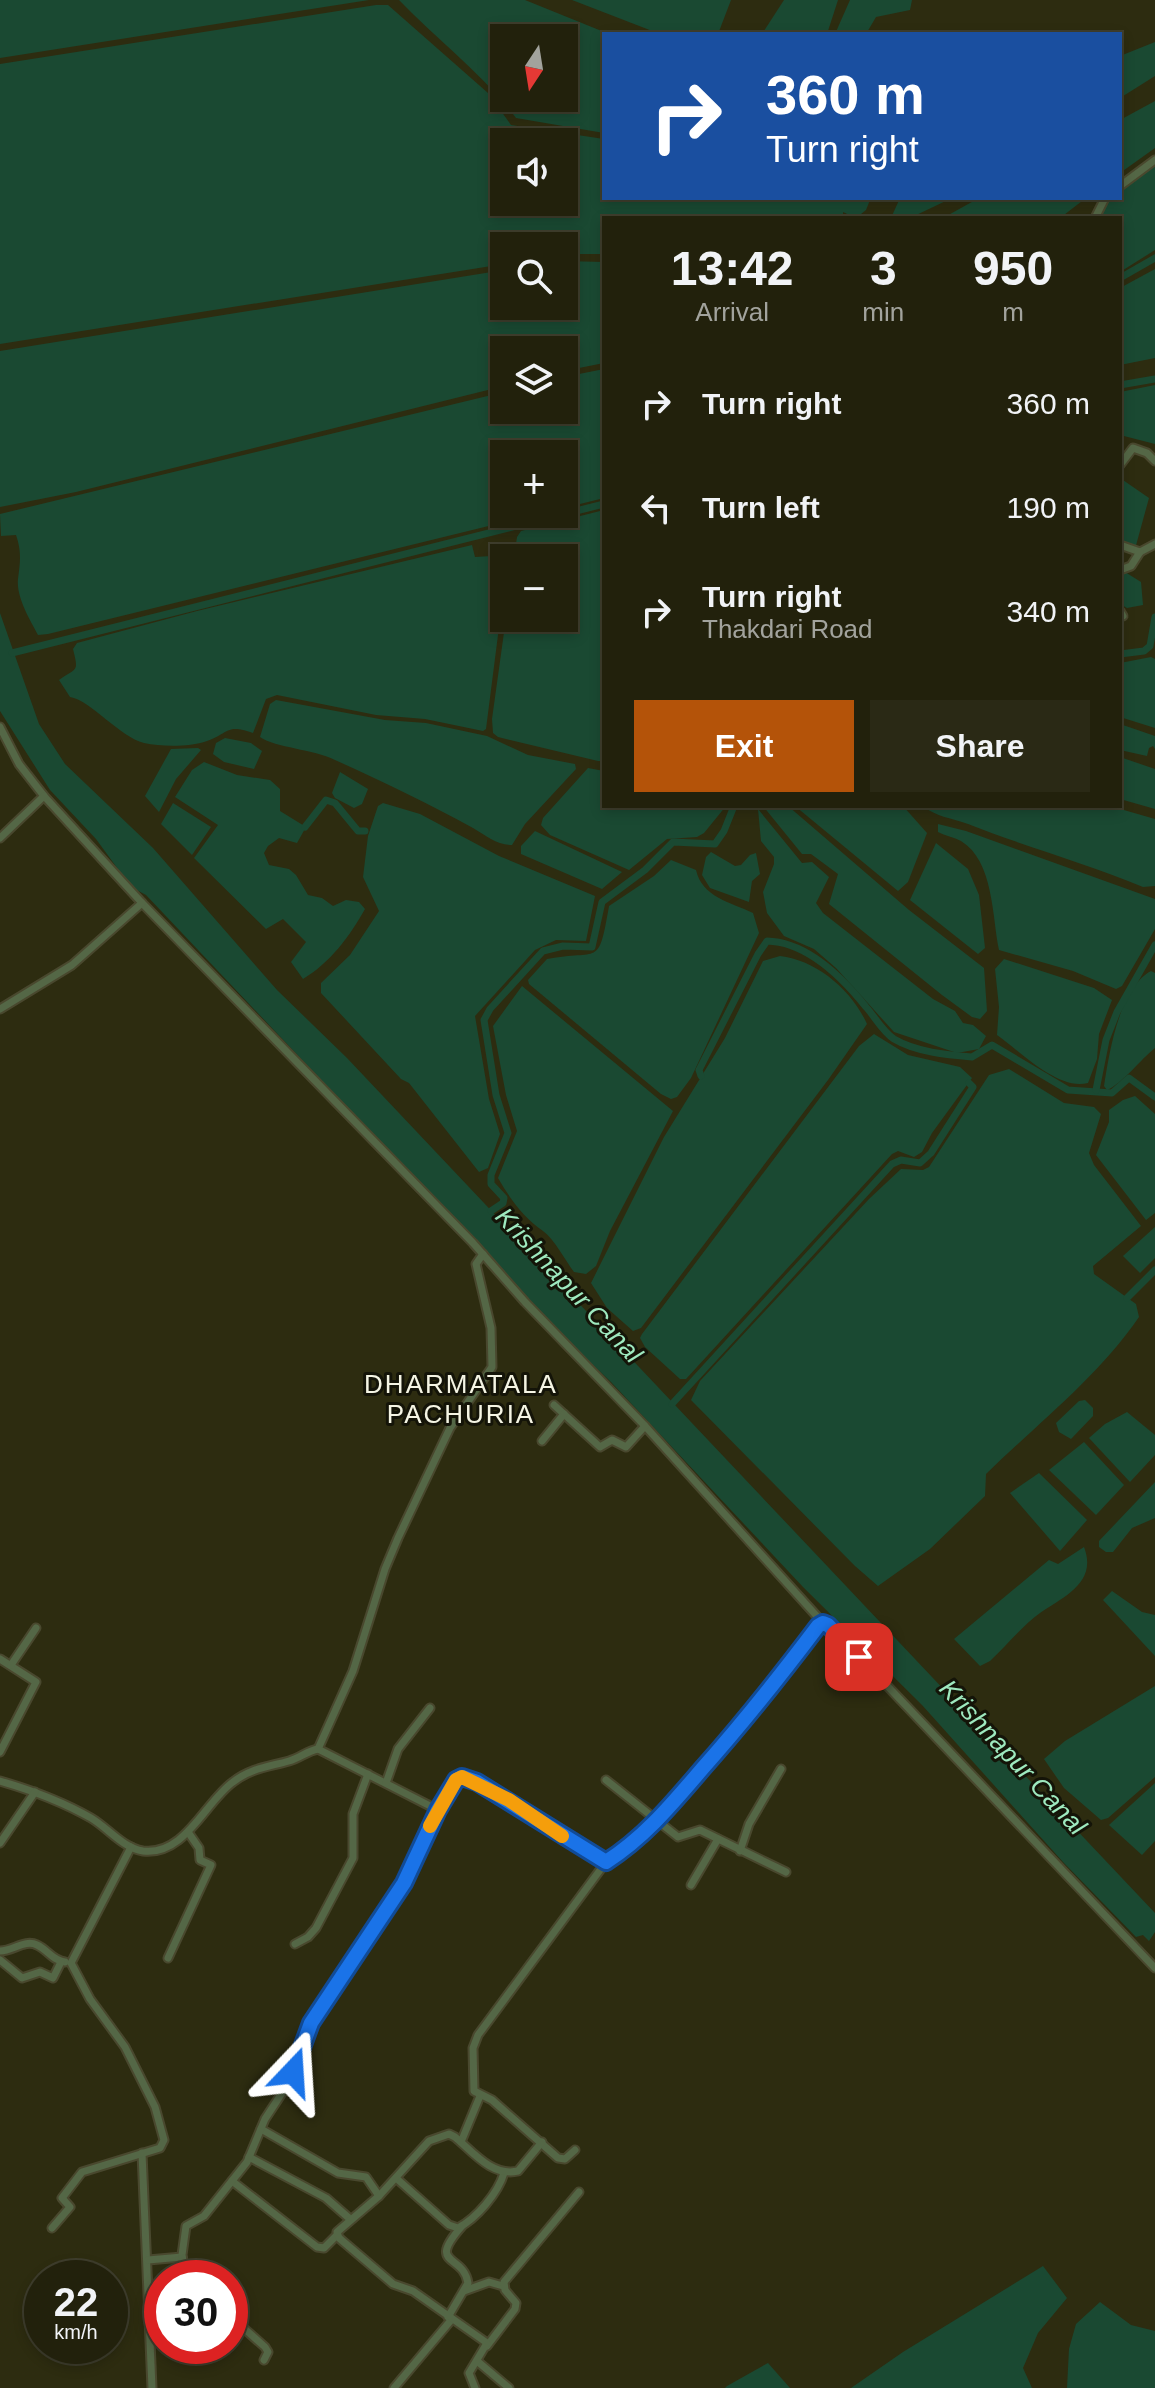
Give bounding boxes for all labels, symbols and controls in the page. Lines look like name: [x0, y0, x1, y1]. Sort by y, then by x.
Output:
north arrow: [490, 24, 578, 112]
map controls: [490, 24, 578, 632]
text: 360 m: [766, 63, 925, 126]
icon: right: [634, 64, 738, 168]
button: sound: [490, 128, 578, 216]
text: Turn right: [766, 129, 919, 170]
button: search: [490, 232, 578, 320]
text: 13:42: [671, 242, 794, 295]
text: 3: [870, 242, 897, 295]
text: 950: [973, 242, 1053, 295]
text: Arrival: [695, 297, 769, 327]
text: min: [862, 297, 904, 327]
text: m: [1002, 297, 1024, 327]
button: layers: [490, 336, 578, 424]
icon: right: [634, 382, 678, 426]
text: Turn right: [702, 387, 841, 420]
text: 360 m: [1007, 387, 1090, 420]
button: +: [490, 440, 578, 528]
icon: left: [634, 486, 678, 530]
text: Turn left: [702, 491, 820, 524]
text: 190 m: [1007, 491, 1090, 524]
button: −: [490, 544, 578, 632]
text: Turn right: [702, 580, 841, 613]
icon: right: [634, 590, 678, 634]
text: 340 m: [1007, 595, 1090, 628]
text: Thakdari Road: [702, 614, 873, 644]
button: Exit: [634, 700, 854, 792]
button: Share: [870, 700, 1090, 792]
water label: Krishnapur Canal: [490, 1201, 649, 1370]
district label: DHARMATALA PACHURIA: [364, 1369, 558, 1429]
pin: [825, 1623, 893, 1691]
icon: arrive: [837, 1635, 881, 1679]
water label: Krishnapur Canal: [934, 1673, 1093, 1842]
position arrow: [251, 2030, 335, 2114]
speed limit sign: 30: [144, 2260, 248, 2364]
text: 22: [54, 2280, 98, 2324]
text: km/h: [54, 2321, 98, 2343]

